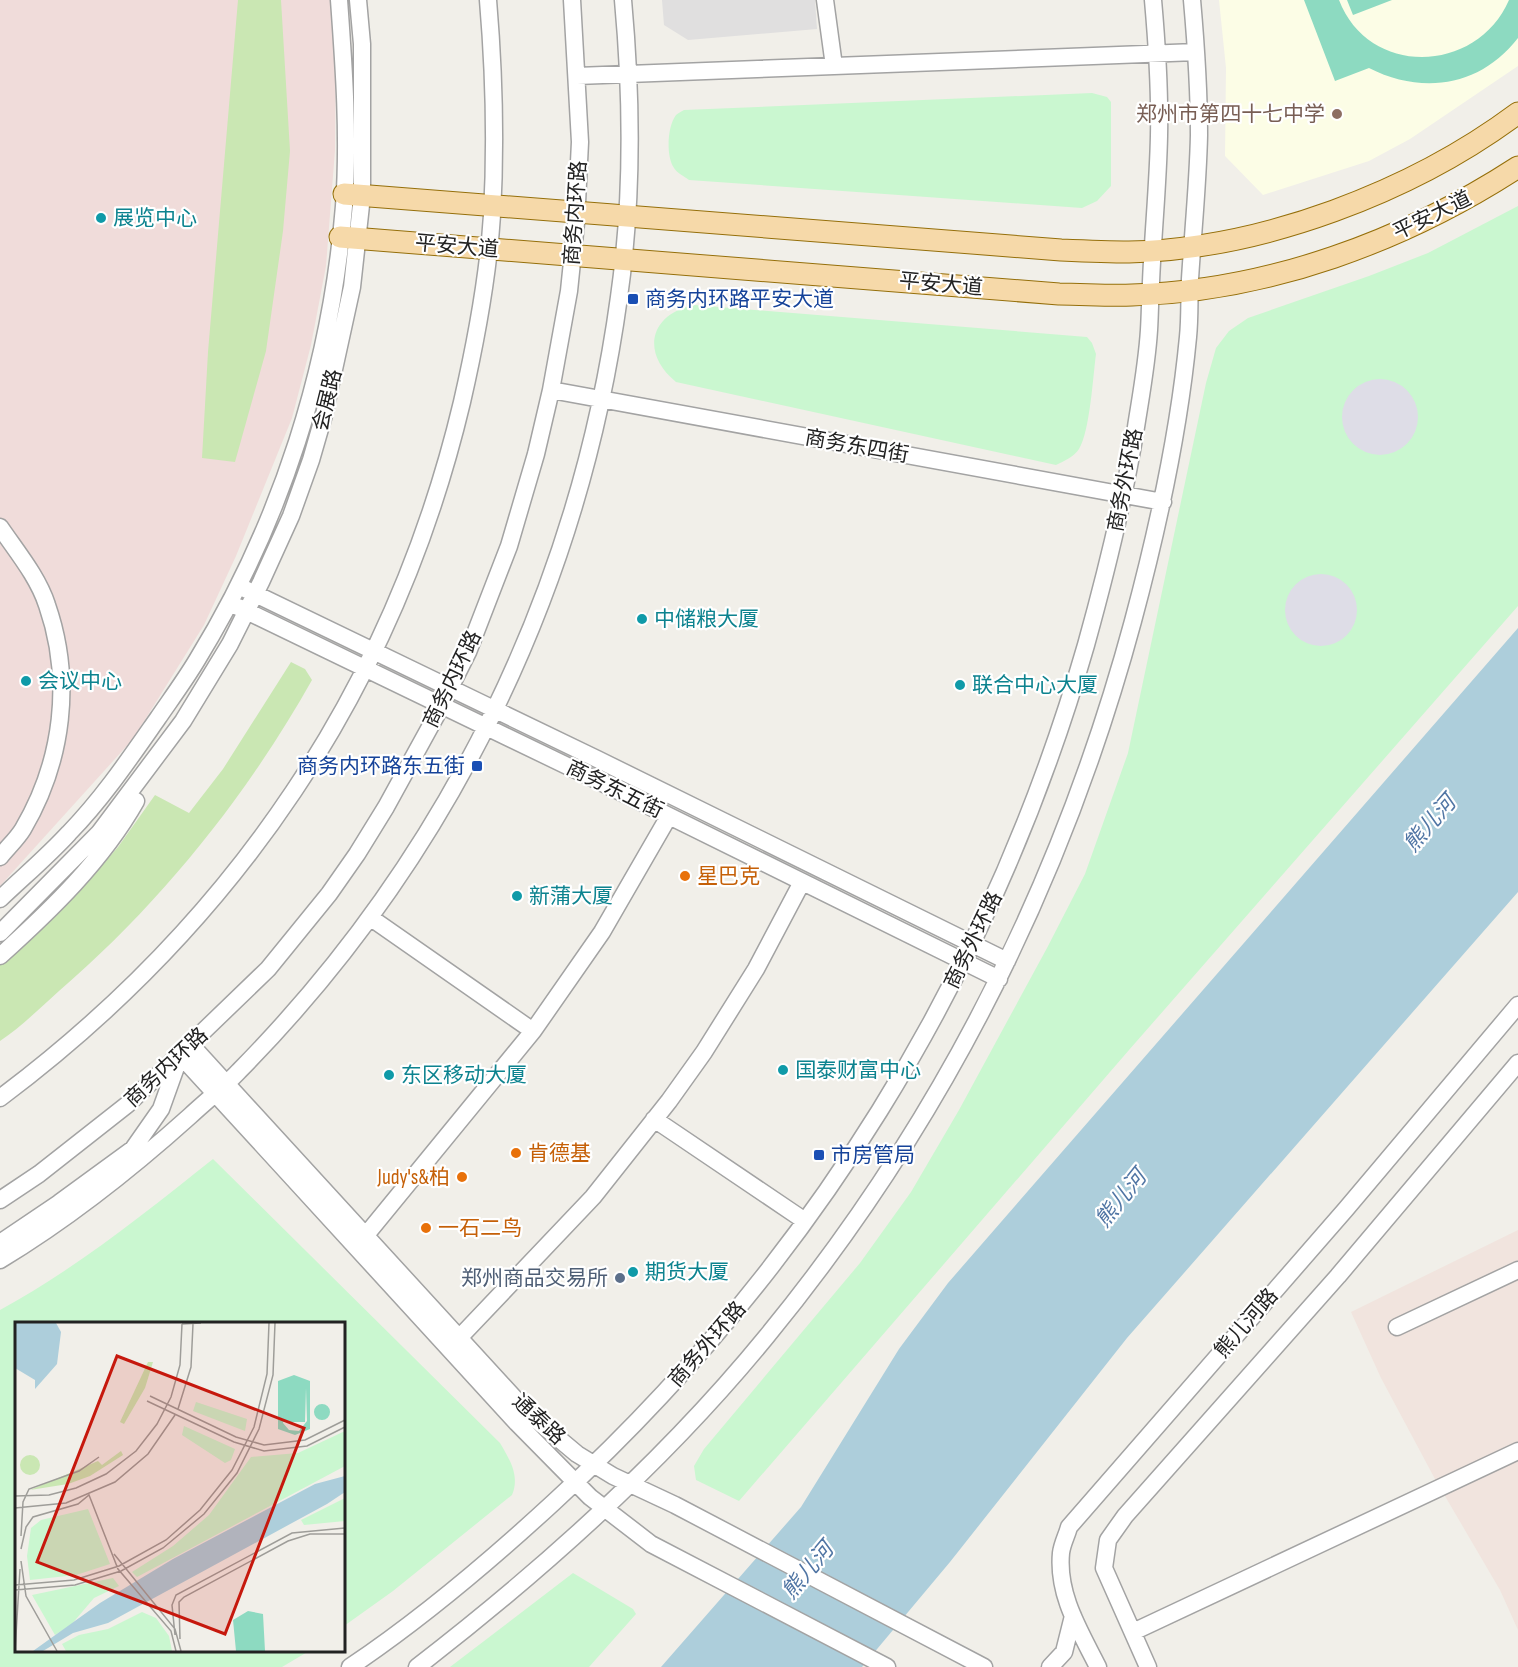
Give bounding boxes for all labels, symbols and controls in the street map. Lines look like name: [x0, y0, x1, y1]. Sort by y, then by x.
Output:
place label: 郑州市第四十七中学: [1136, 102, 1325, 127]
marker: 郑州市第四十七中学: [1330, 107, 1344, 121]
street label: 商务内环路: [559, 160, 592, 266]
street label: 平安大道: [1389, 186, 1475, 245]
place label: 展览中心: [113, 206, 197, 231]
marker: 展览中心: [94, 211, 108, 225]
street label: 平安大道: [414, 230, 500, 263]
street label: 平安大道: [898, 268, 984, 301]
place label: 商务内环路平安大道: [645, 287, 834, 312]
marker: 商务内环路平安大道: [626, 292, 640, 306]
street label: 会展路: [308, 367, 347, 434]
street label: 商务东四街: [803, 425, 911, 468]
street label: 商务外环路: [1103, 426, 1148, 534]
place label: 中储粮大厦: [654, 607, 759, 632]
marker: 中储粮大厦: [635, 612, 649, 626]
street label: 商务内环路: [418, 627, 487, 732]
place label: 会议中心: [38, 669, 122, 694]
place label: 联合中心大厦: [972, 673, 1098, 698]
marker: 会议中心: [19, 674, 33, 688]
marker: 联合中心大厦: [953, 678, 967, 692]
place label: 商务内环路东五街: [297, 754, 465, 779]
street label: 商务东五街: [562, 755, 667, 824]
marker: 商务内环路东五街: [470, 759, 484, 773]
water label: 熊儿河: [1398, 787, 1465, 858]
place label: 星巴克: [697, 864, 760, 889]
marker: 星巴克: [678, 869, 692, 883]
place label: 新蒲大厦: [529, 884, 613, 909]
street label: 商务外环路: [939, 888, 1008, 993]
marker: 新蒲大厦: [510, 889, 524, 903]
street label: 商务内环路: [119, 1022, 213, 1112]
place label: 国泰财富中心: [795, 1058, 921, 1083]
place label: 东区移动大厦: [401, 1063, 527, 1088]
marker: 国泰财富中心: [776, 1063, 790, 1077]
marker: 东区移动大厦: [382, 1068, 396, 1082]
place label: 肯德基: [528, 1141, 591, 1166]
place label: 市房管局: [831, 1143, 915, 1168]
marker: 肯德基: [509, 1146, 523, 1160]
marker: 市房管局: [812, 1148, 826, 1162]
water label: 熊儿河: [1090, 1162, 1155, 1233]
place label: Judy's&柏: [377, 1165, 450, 1190]
marker: Judy's&柏: [455, 1170, 469, 1184]
place label: 一石二鸟: [438, 1216, 522, 1241]
marker: 一石二鸟: [419, 1221, 433, 1235]
place label: 期货大厦: [645, 1260, 729, 1285]
marker: 期货大厦: [626, 1265, 640, 1279]
place label: 郑州商品交易所: [461, 1266, 608, 1291]
marker: 郑州商品交易所: [613, 1271, 627, 1285]
street label: 熊儿河路: [1209, 1283, 1283, 1363]
street label: 商务外环路: [664, 1297, 751, 1392]
inset map: [15, 1322, 345, 1652]
street label: 通泰路: [507, 1389, 570, 1450]
water label: 熊儿河: [777, 1534, 842, 1605]

